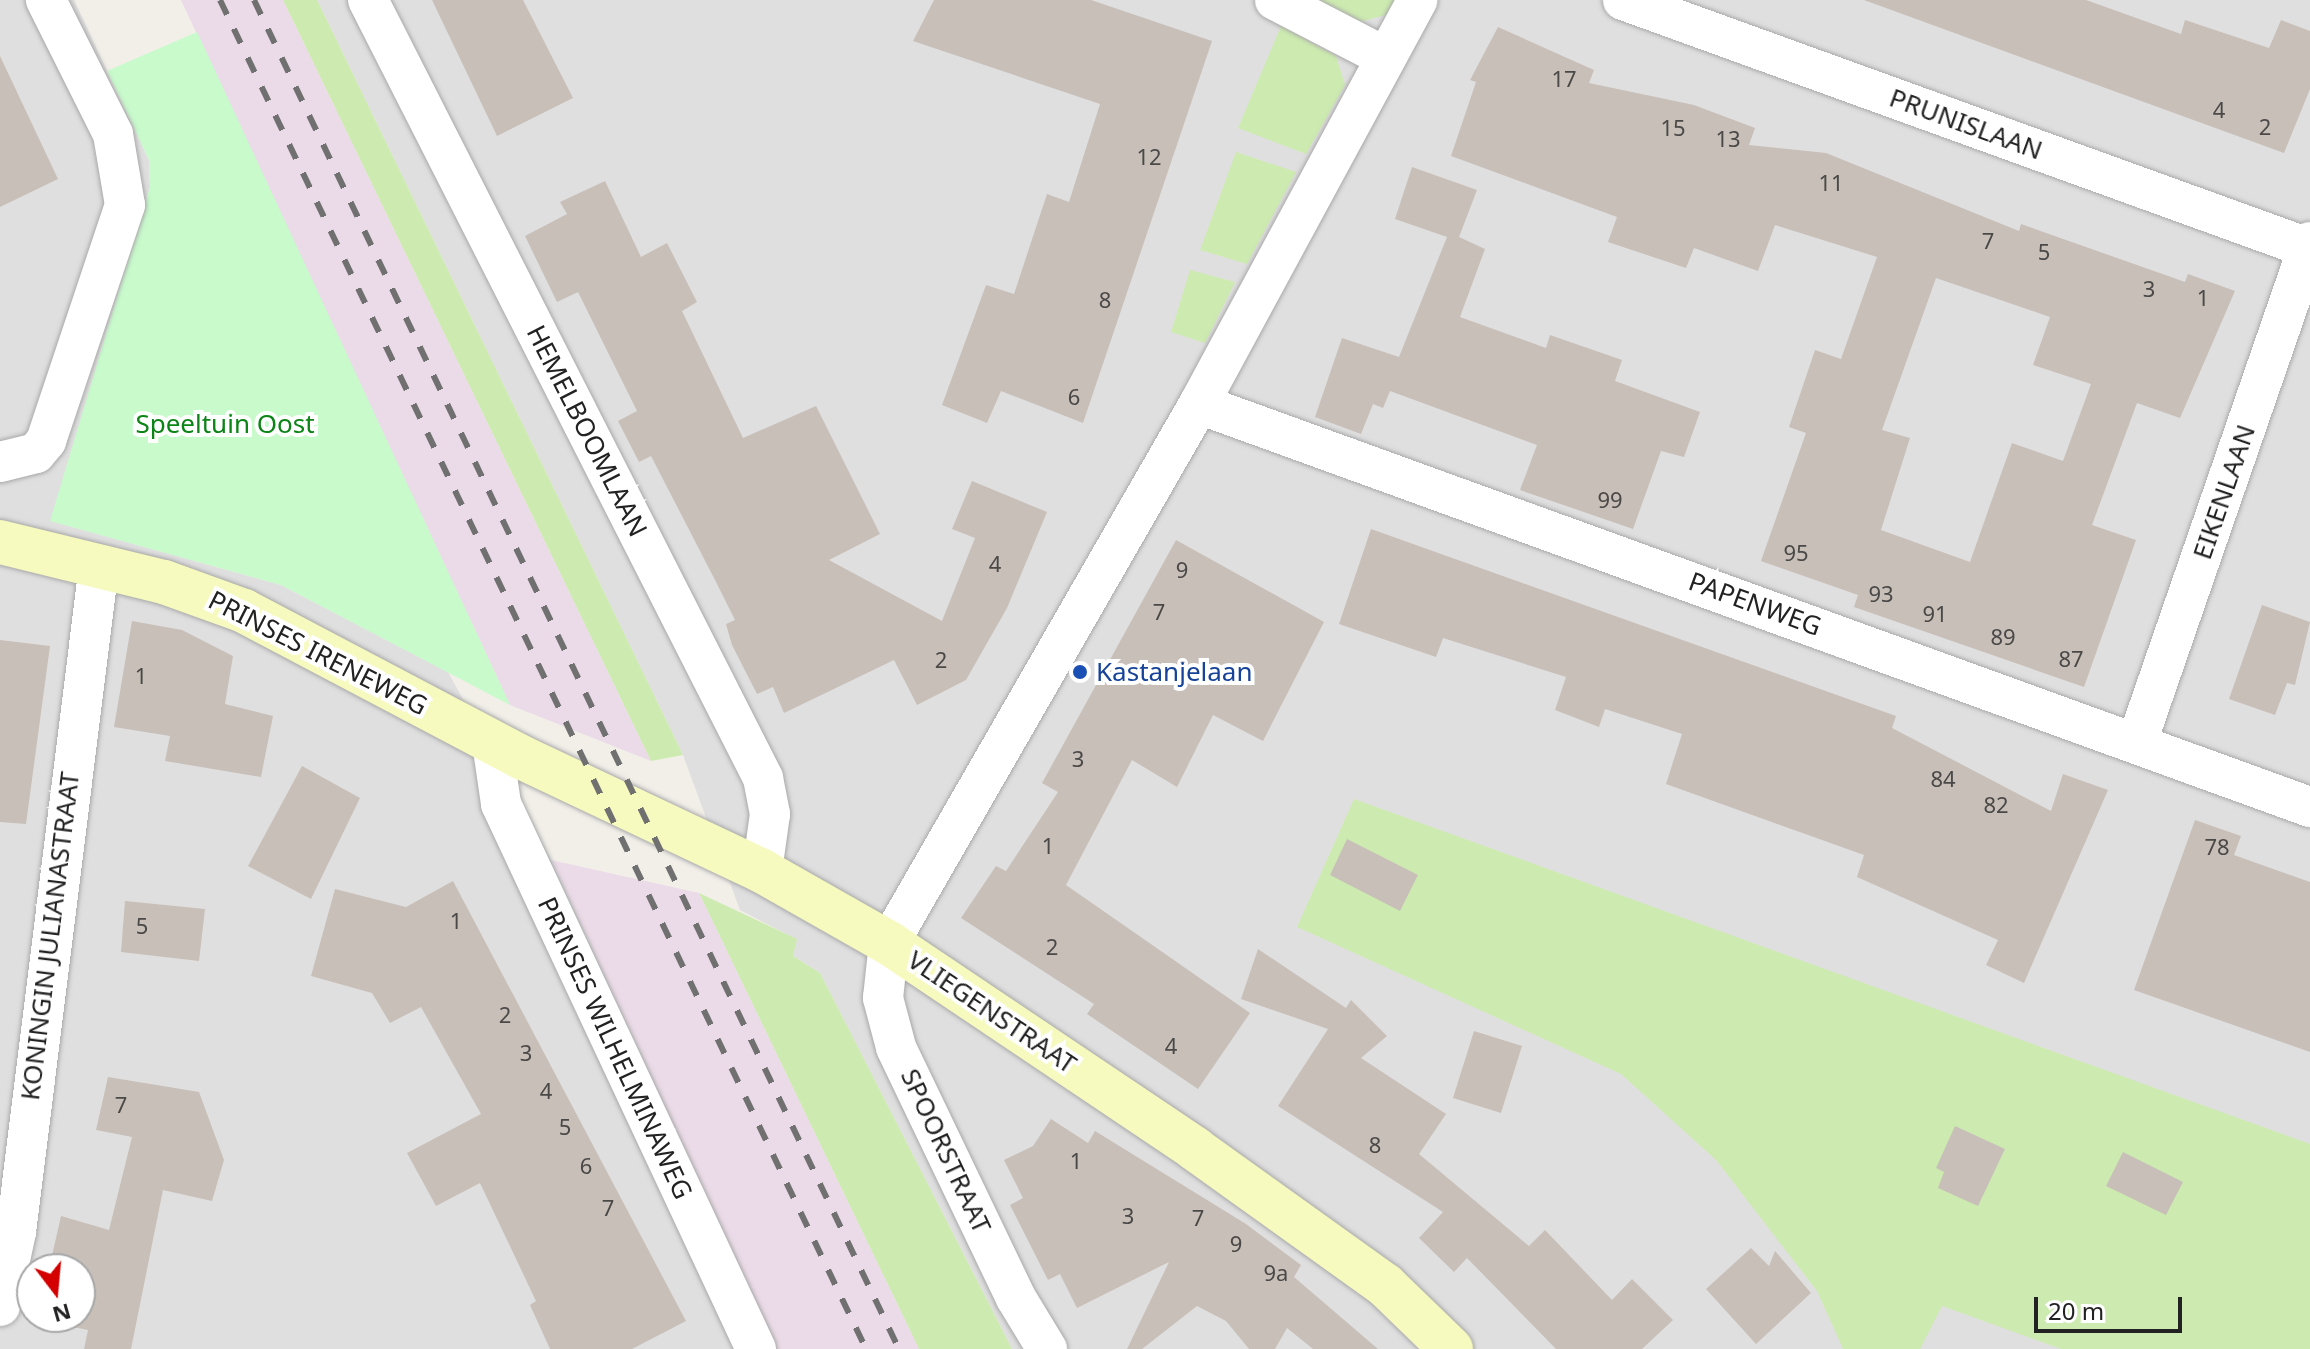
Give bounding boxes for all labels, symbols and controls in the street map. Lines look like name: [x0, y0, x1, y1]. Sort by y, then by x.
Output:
house number: 17: [1551, 66, 1577, 92]
street label: PRUNISLAAN: [1885, 82, 2047, 166]
house number: 4: [2213, 97, 2225, 123]
house number: 2: [2259, 114, 2271, 140]
house number: 15: [1660, 115, 1686, 141]
house number: 13: [1715, 126, 1741, 152]
house number: 12: [1136, 144, 1162, 170]
house number: 11: [1818, 170, 1844, 196]
house number: 7: [1982, 228, 1994, 254]
house number: 5: [2038, 239, 2050, 265]
house number: 3: [2143, 276, 2155, 302]
house number: 1: [2197, 285, 2209, 311]
house number: 8: [1099, 287, 1111, 313]
street label: HEMELBOOMLAAN: [520, 320, 654, 542]
house number: 6: [1068, 384, 1080, 410]
park label: Speeltuin Oost: [135, 408, 315, 440]
street label: EIKENLAAN: [2186, 421, 2262, 563]
house number: 99: [1597, 487, 1623, 513]
house number: 95: [1783, 540, 1809, 566]
house number: 4: [989, 551, 1001, 577]
house number: 9: [1176, 557, 1188, 583]
street label: PAPENWEG: [1685, 566, 1825, 642]
house number: 93: [1868, 581, 1894, 607]
street label: PRINSES IRENEWEG: [203, 584, 433, 722]
house number: 7: [1153, 599, 1165, 625]
house number: 91: [1922, 601, 1948, 627]
house number: 89: [1990, 624, 2016, 650]
house number: 87: [2058, 646, 2084, 672]
house number: 2: [935, 647, 947, 673]
place label: Kastanjelaan: [1096, 656, 1252, 688]
house number: 1: [135, 663, 147, 689]
marker: Kastanjelaan: [1071, 663, 1089, 681]
house number: 3: [1072, 746, 1084, 772]
house number: 84: [1930, 766, 1956, 792]
street label: KONINGIN JULIANASTRAAT: [14, 770, 86, 1102]
house number: 82: [1983, 792, 2009, 818]
house number: 1: [1042, 833, 1054, 859]
house number: 78: [2204, 834, 2230, 860]
street label: PRINSES WILHELMINAWEG: [531, 892, 699, 1204]
house number: 1: [450, 908, 462, 934]
house number: 5: [136, 913, 148, 939]
house number: 2: [1046, 934, 1058, 960]
street label: VLIEGENSTRAAT: [902, 944, 1082, 1080]
house number: 2: [499, 1002, 511, 1028]
house number: 4: [1165, 1033, 1177, 1059]
house number: 3: [520, 1040, 532, 1066]
street label: SPOORSTRAAT: [894, 1064, 998, 1238]
house number: 4: [540, 1078, 552, 1104]
house number: 7: [115, 1092, 127, 1118]
house number: 5: [559, 1114, 571, 1140]
house number: 8: [1369, 1132, 1381, 1158]
house number: 1: [1070, 1148, 1082, 1174]
house number: 6: [580, 1153, 592, 1179]
house number: 7: [602, 1195, 614, 1221]
house number: 3: [1122, 1203, 1134, 1229]
house number: 7: [1192, 1205, 1204, 1231]
house number: 9: [1230, 1231, 1242, 1257]
north arrow: [16, 1253, 96, 1333]
house number: 9a: [1264, 1260, 1288, 1286]
scale bar: [2038, 1281, 2186, 1331]
text: 20 m: [2048, 1294, 2104, 1327]
text: N: [49, 1297, 75, 1331]

